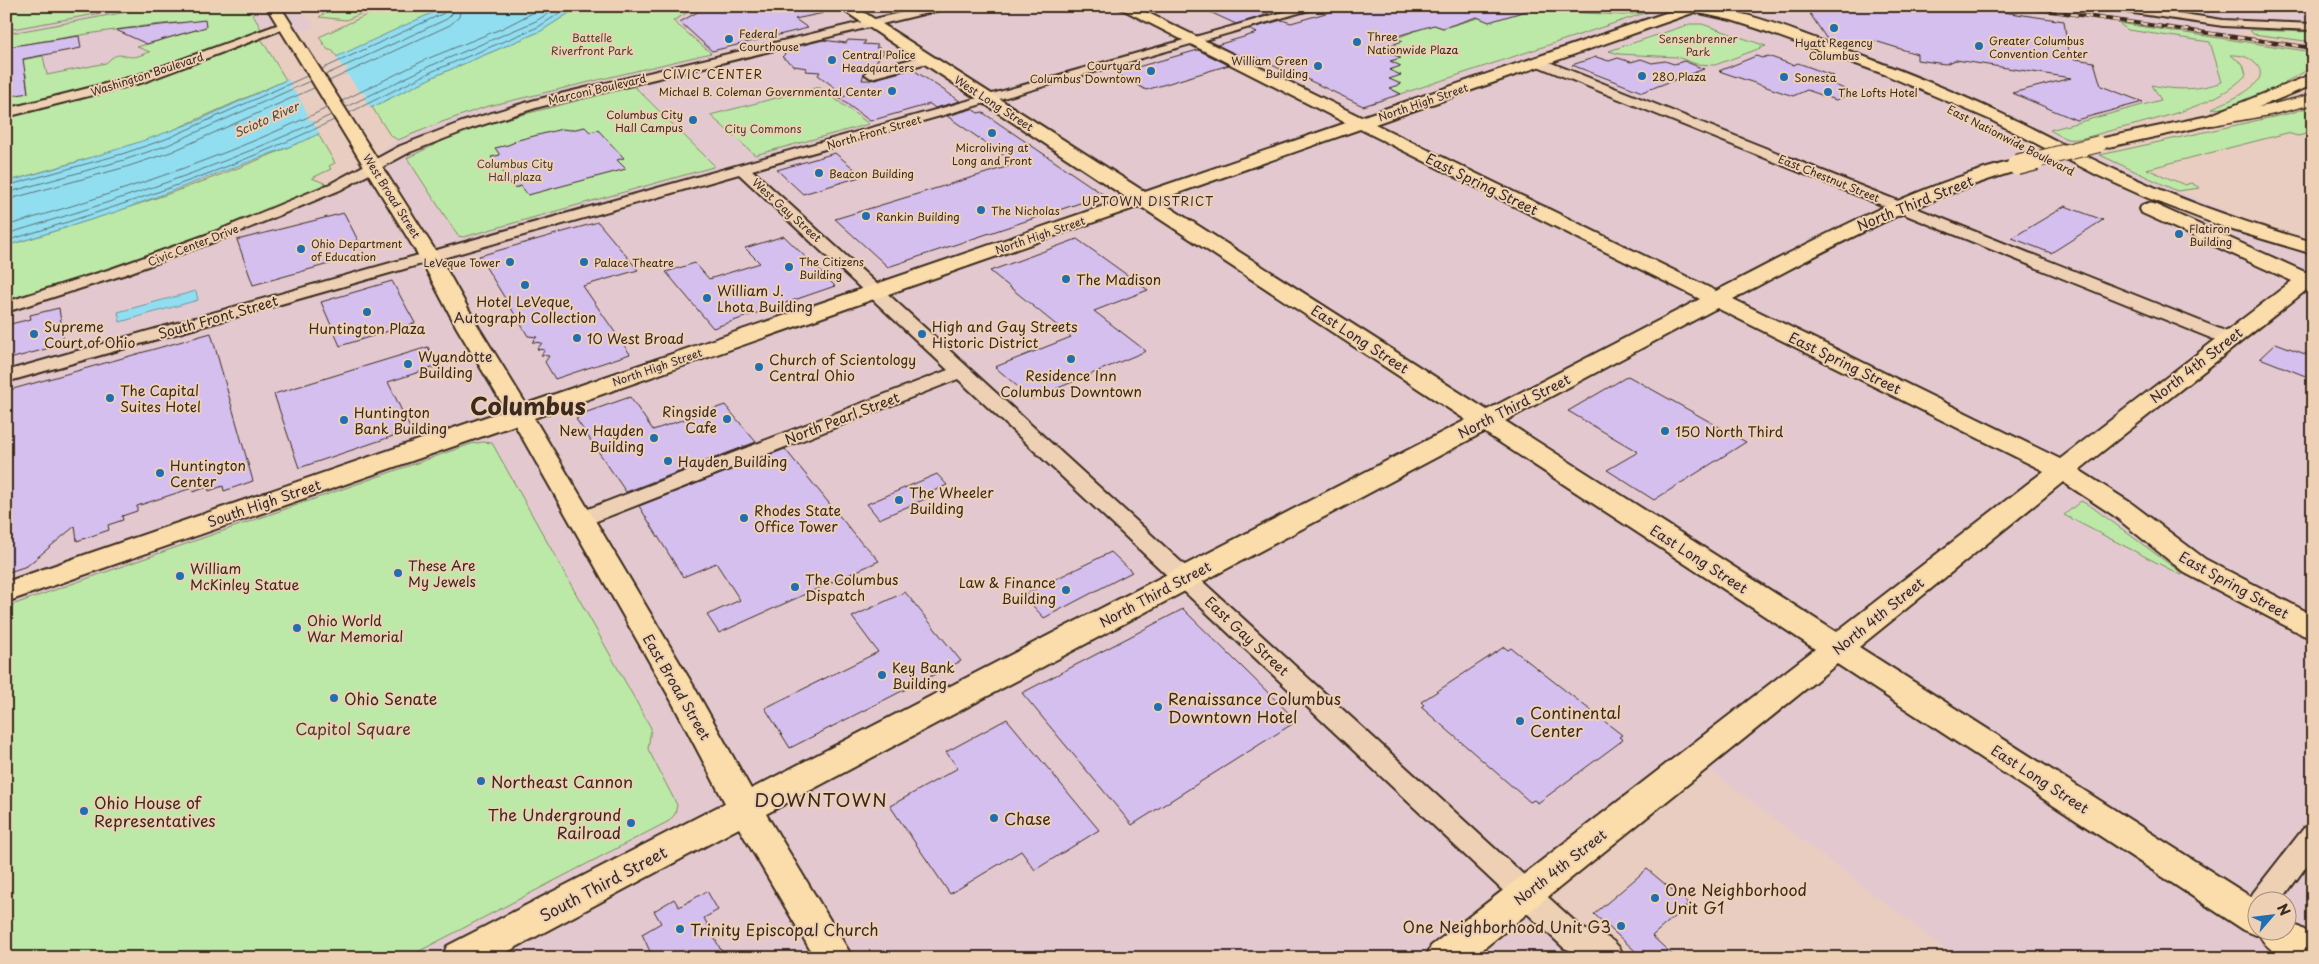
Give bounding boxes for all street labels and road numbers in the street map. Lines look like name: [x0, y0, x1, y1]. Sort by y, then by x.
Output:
street label: Washington Boulevard: [88, 48, 206, 100]
street label: Marconi Boulevard: [546, 69, 648, 109]
street label: West Long Street: [951, 71, 1037, 135]
street label: North High Street: [1376, 79, 1471, 125]
street label: East Nationwide Boulevard: [1944, 100, 2078, 180]
street label: North Front Street: [825, 110, 924, 154]
street label: East Spring Street: [1422, 148, 1542, 220]
street label: West Broad Street: [359, 150, 425, 242]
street label: East Chestnut Street: [1776, 150, 1883, 206]
street label: North Third Street: [1854, 170, 1977, 236]
street label: West Gay Street: [749, 174, 826, 246]
street label: North High Street: [993, 212, 1088, 258]
street label: Civic Center Drive: [145, 220, 241, 270]
street label: South Front Street: [156, 290, 281, 344]
street label: East Long Street: [1307, 300, 1413, 379]
street label: North 4th Street: [2145, 322, 2247, 408]
street label: East Spring Street: [1785, 327, 1905, 399]
street label: North High Street: [610, 344, 705, 390]
street label: North Third Street: [1454, 368, 1574, 443]
street label: North Pearl Street: [782, 386, 903, 450]
street label: South High Street: [205, 474, 324, 532]
street label: East Long Street: [1646, 520, 1752, 599]
street label: East Spring Street: [2175, 546, 2293, 624]
street label: North Third Street: [1095, 556, 1215, 632]
street label: North 4th Street: [1828, 572, 1929, 660]
street label: East Gay Street: [1200, 591, 1294, 681]
street label: East Broad Street: [638, 630, 716, 744]
street label: East Long Street: [1987, 740, 2093, 819]
street label: North 4th Street: [1509, 824, 1611, 910]
street label: South Third Street: [535, 839, 671, 927]

